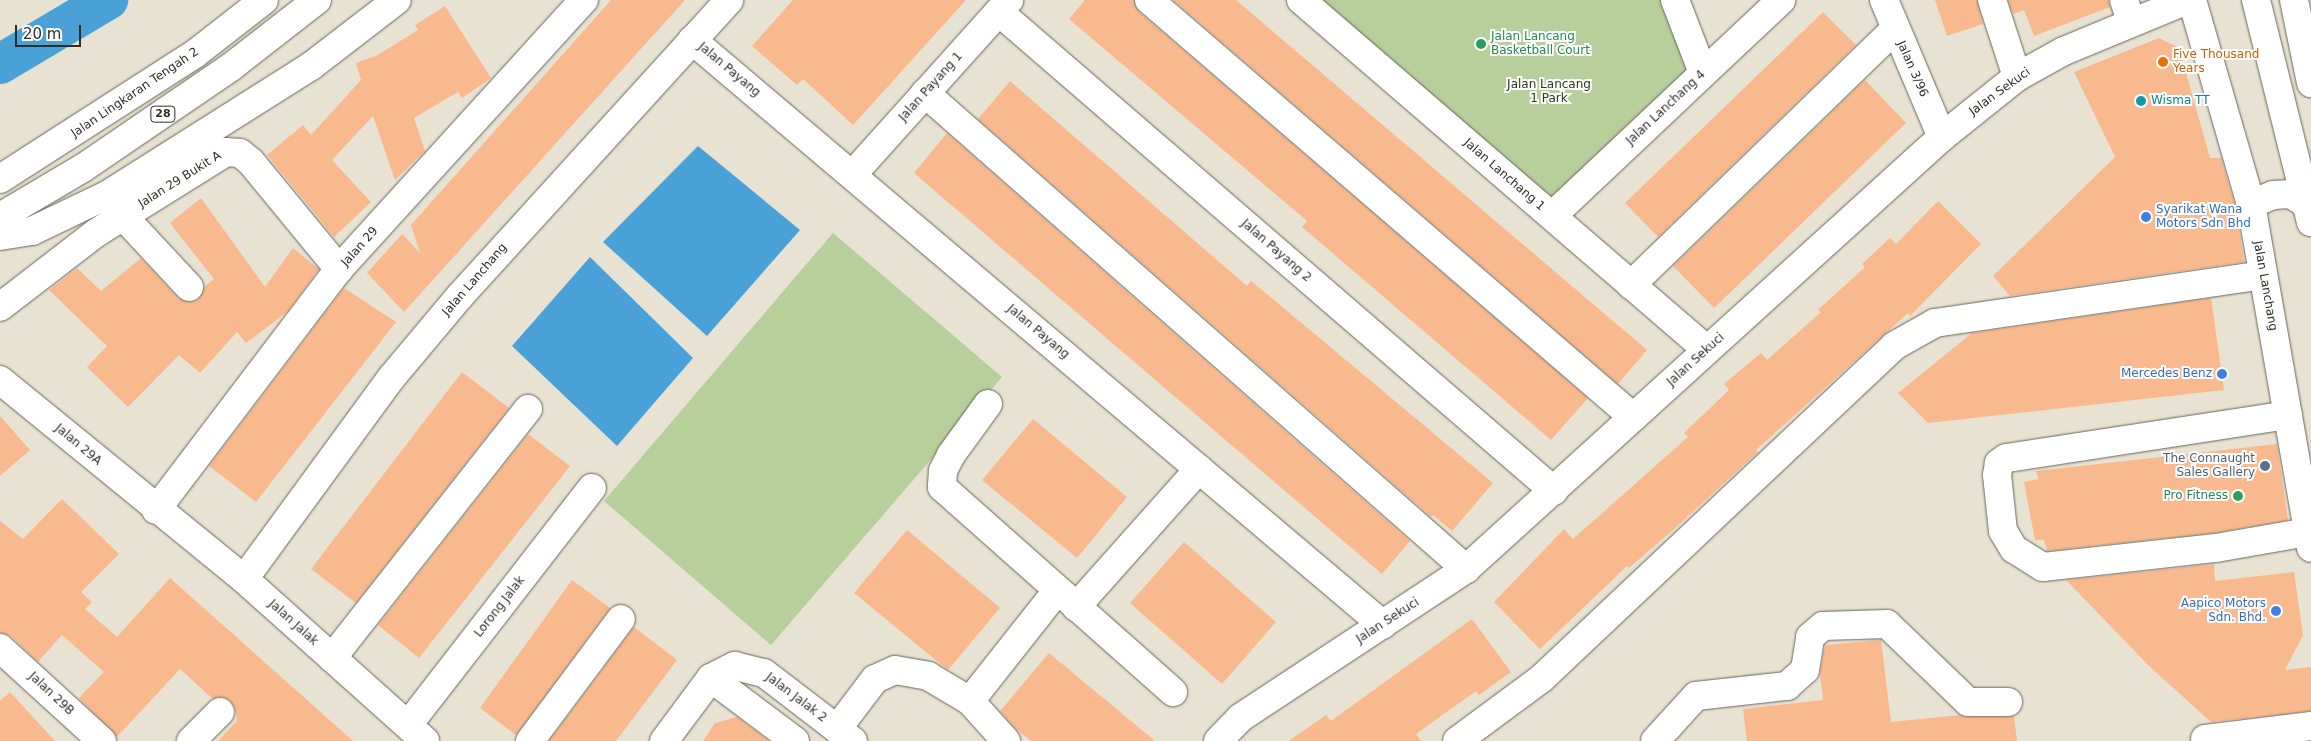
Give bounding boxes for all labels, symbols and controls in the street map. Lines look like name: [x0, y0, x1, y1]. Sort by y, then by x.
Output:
scale bar: [18, 15, 84, 47]
text: 20 m: [23, 25, 61, 43]
place label: Jalan Lancang Basketball Court: [1491, 30, 1590, 58]
marker: Jalan Lancang Basketball Court: [1475, 38, 1487, 50]
street label: Jalan 3/96: [1893, 39, 1931, 99]
street label: Jalan Payang: [695, 40, 763, 100]
street label: Jalan Lingkaran Tengah 2: [69, 45, 201, 141]
place label: Five Thousand Years: [2173, 48, 2259, 76]
street label: Jalan Payang 1: [896, 49, 966, 125]
marker: Five Thousand Years: [2157, 56, 2169, 68]
street label: Jalan Sekuci: [1967, 65, 2033, 119]
street label: Jalan Lanchang 4: [1623, 68, 1709, 148]
park label: Jalan Lancang 1 Park: [1507, 78, 1591, 106]
place label: Wisma TT: [2151, 94, 2209, 108]
marker: Wisma TT: [2135, 95, 2147, 107]
road number: 28: [149, 106, 177, 122]
street label: Jalan Lanchang 1: [1460, 136, 1548, 214]
street label: Jalan 29 Bukit A: [136, 149, 224, 211]
place label: Syarikat Wana Motors Sdn Bhd: [2156, 203, 2251, 231]
marker: Syarikat Wana Motors Sdn Bhd: [2140, 211, 2152, 223]
street label: Jalan Payang 2: [1238, 217, 1314, 285]
street label: Jalan 29: [339, 224, 381, 270]
street label: Jalan Lanchang: [2250, 240, 2280, 332]
street label: Jalan Lanchang: [440, 241, 510, 319]
street label: Jalan Payang: [1004, 302, 1072, 362]
street label: Jalan Sekuci: [1664, 331, 1728, 389]
place label: Mercedes Benz: [2121, 367, 2212, 381]
marker: Mercedes Benz: [2216, 368, 2228, 380]
street label: Jalan 29A: [52, 421, 104, 469]
place label: The Connaught Sales Gallery: [2163, 452, 2255, 480]
marker: The Connaught Sales Gallery: [2259, 460, 2271, 472]
place label: Pro Fitness: [2164, 489, 2228, 503]
marker: Pro Fitness: [2232, 490, 2244, 502]
street label: Lorong Jalak: [472, 574, 528, 640]
street label: Jalan Sekuci: [1354, 595, 1422, 647]
street label: Jalan Jalak: [265, 597, 321, 649]
place label: Aapico Motors Sdn. Bhd.: [2181, 597, 2266, 625]
marker: Aapico Motors Sdn. Bhd.: [2270, 605, 2282, 617]
street label: Jalan 29B: [25, 669, 77, 719]
street label: Jalan Jalak 2: [763, 670, 829, 726]

